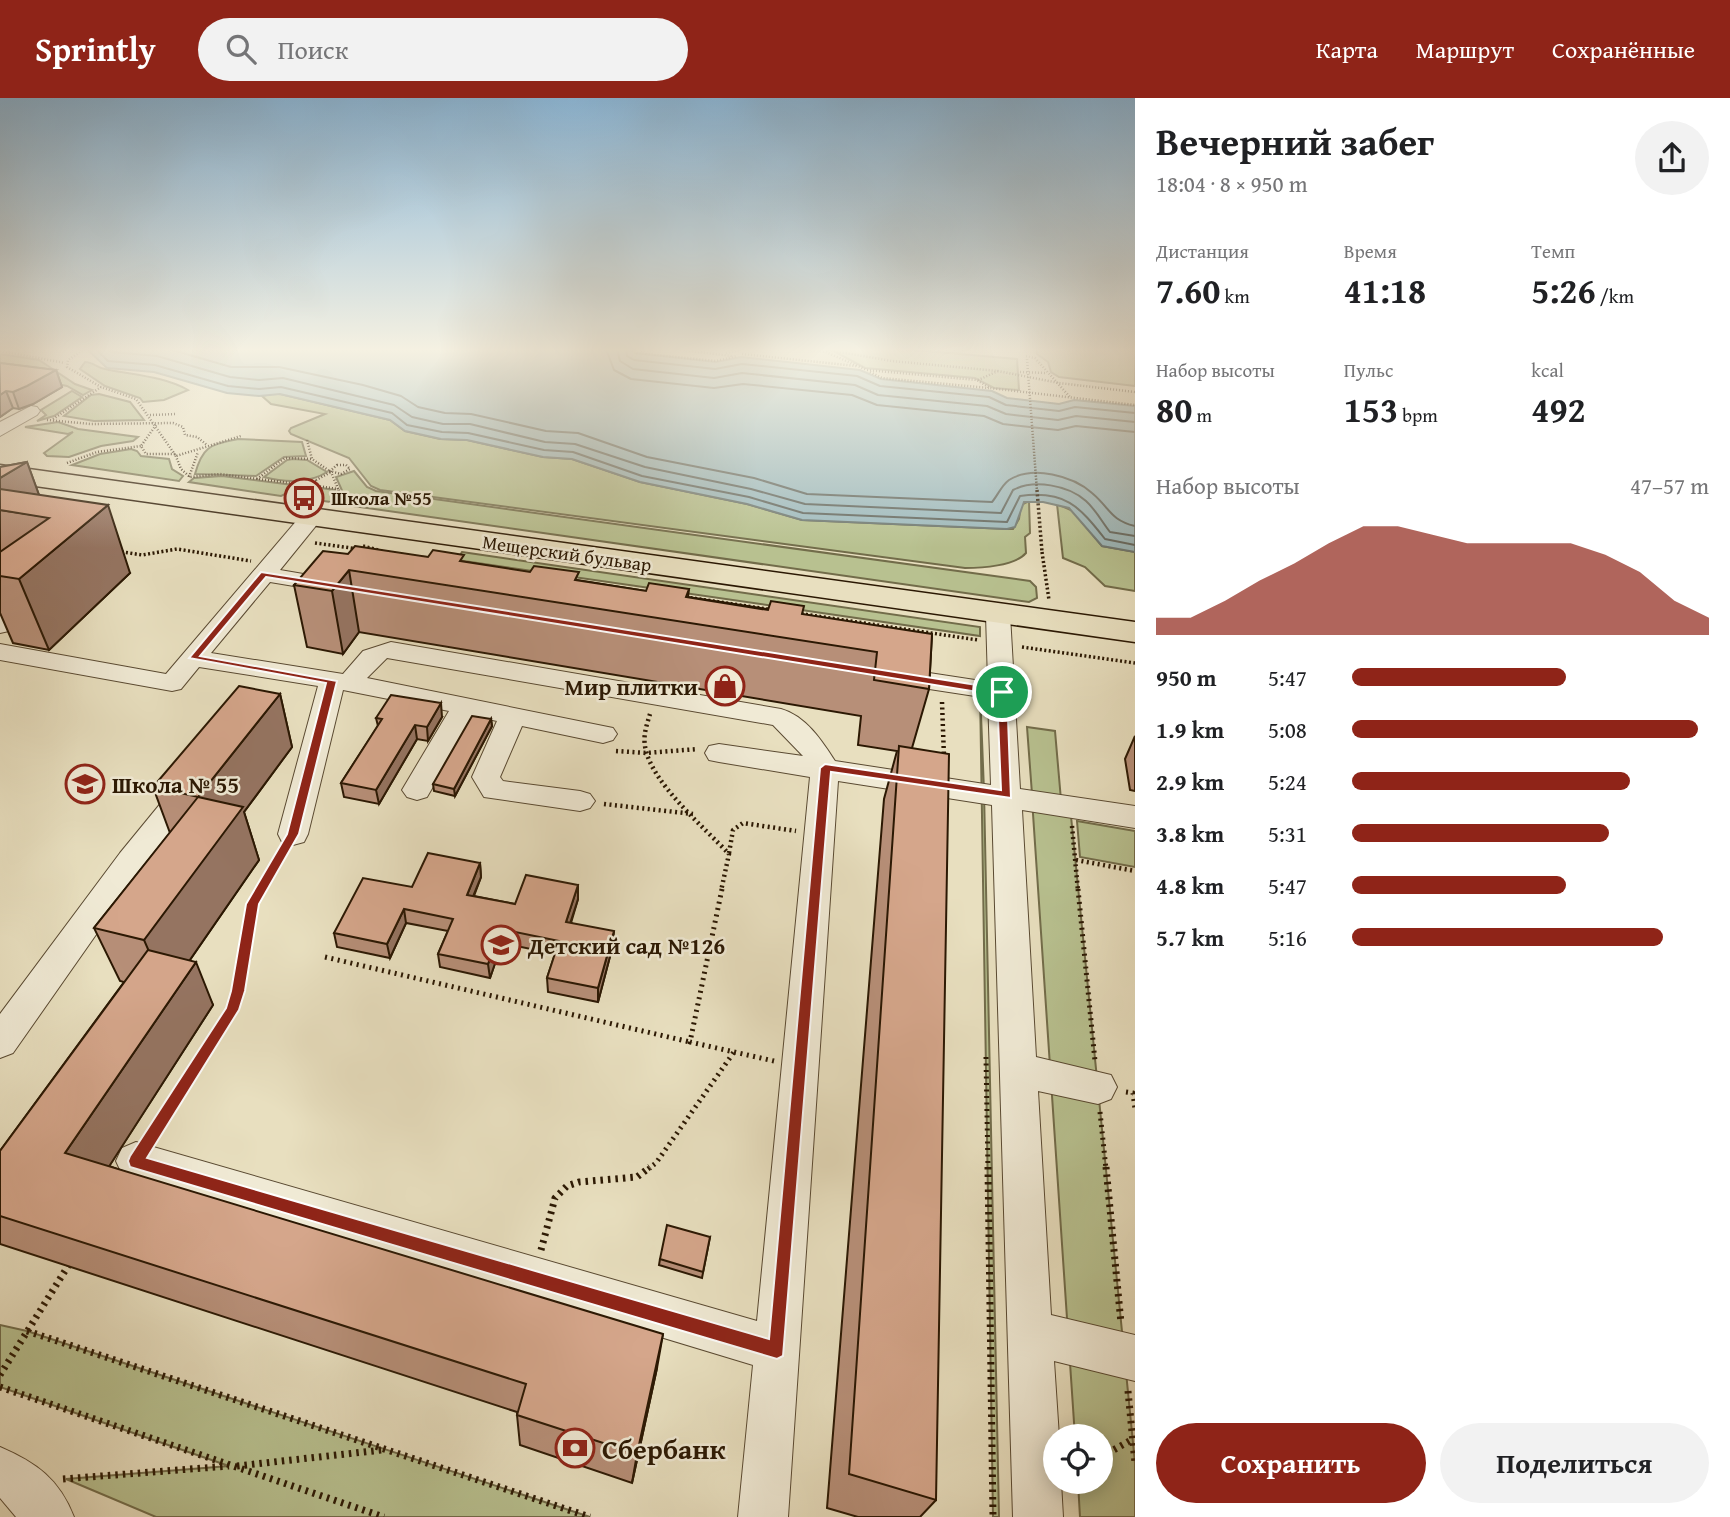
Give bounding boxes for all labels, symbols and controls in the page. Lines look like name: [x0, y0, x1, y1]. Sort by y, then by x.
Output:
search box: [198, 18, 688, 81]
text: Sprintly: [35, 25, 156, 73]
icon: search: [222, 30, 260, 68]
text: Поиск: [278, 30, 348, 69]
text: Карта: [1316, 32, 1378, 67]
text: Маршрут: [1416, 32, 1514, 67]
text: Сохранённые: [1552, 32, 1695, 67]
text: Вечерний забег: [1156, 113, 1434, 169]
button: share: [1635, 121, 1709, 195]
text: 18:04 · 8 × 950 m: [1156, 167, 1308, 200]
text: Дистанция: [1156, 237, 1249, 265]
text: Время: [1344, 237, 1397, 265]
text: Темп: [1531, 237, 1575, 265]
text: 7.60: [1156, 265, 1220, 316]
text: 41:18: [1344, 265, 1426, 316]
text: 5:26: [1531, 265, 1596, 316]
text: km: [1220, 282, 1250, 310]
text: /km: [1596, 282, 1634, 310]
text: Набор высоты: [1156, 356, 1275, 384]
text: Пульс: [1344, 356, 1393, 384]
text: kcal: [1531, 356, 1564, 384]
text: 80: [1156, 384, 1192, 435]
text: 153: [1344, 384, 1398, 435]
text: 492: [1531, 384, 1586, 435]
text: m: [1192, 401, 1212, 429]
text: bpm: [1398, 401, 1438, 429]
text: Набор высоты: [1156, 469, 1300, 502]
text: 47–57 m: [1630, 469, 1709, 502]
bus stop icon: Школа №55: [283, 477, 325, 519]
place label: Школа №55: [331, 484, 432, 512]
street label: Мещерский бульвар: [481, 527, 653, 579]
text: 950 m: [1156, 661, 1217, 694]
text: 5:47: [1268, 661, 1307, 694]
pin: [972, 662, 1032, 722]
shop icon: Мир плитки: [704, 665, 746, 707]
place label: Мир плитки: [565, 670, 698, 703]
icon: arrive: [983, 673, 1021, 711]
text: 1.9 km: [1156, 713, 1224, 746]
text: 5:08: [1268, 713, 1307, 746]
school or university icon: Школа № 55: [64, 763, 106, 805]
text: 2.9 km: [1156, 765, 1224, 798]
text: 5:24: [1268, 765, 1307, 798]
place label: Школа № 55: [112, 768, 239, 801]
text: 3.8 km: [1156, 817, 1224, 850]
text: 5:31: [1268, 817, 1307, 850]
text: 4.8 km: [1156, 869, 1224, 902]
text: 5:47: [1268, 869, 1307, 902]
text: 5.7 km: [1156, 921, 1224, 954]
text: 5:16: [1268, 921, 1307, 954]
school or university icon: Детский сад №126: [480, 924, 522, 966]
place label: Детский сад №126: [527, 929, 725, 962]
button: Сохранить: [1156, 1423, 1426, 1503]
button: Поделиться: [1440, 1423, 1709, 1503]
map controls: [1043, 1424, 1113, 1494]
button: locate: [1043, 1424, 1113, 1494]
bank icon: Сбербанк: [554, 1427, 596, 1469]
place label: Сбербанк: [602, 1428, 726, 1469]

